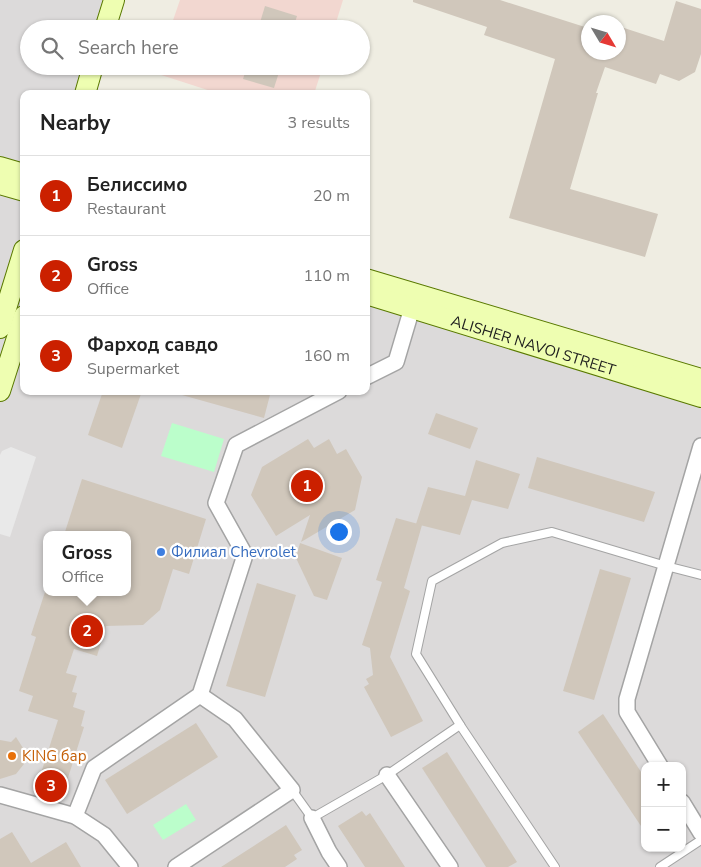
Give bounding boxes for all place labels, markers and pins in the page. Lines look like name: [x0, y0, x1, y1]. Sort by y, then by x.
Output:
pin: 1: [291, 467, 323, 505]
place label: Филиал Chevrolet: [171, 542, 297, 562]
marker: Филиал Chevrolet: [155, 546, 167, 558]
pin: 2: [71, 612, 103, 650]
place label: KING бар: [22, 746, 87, 766]
marker: KING бар: [6, 750, 18, 762]
pin: 3: [35, 767, 67, 805]

